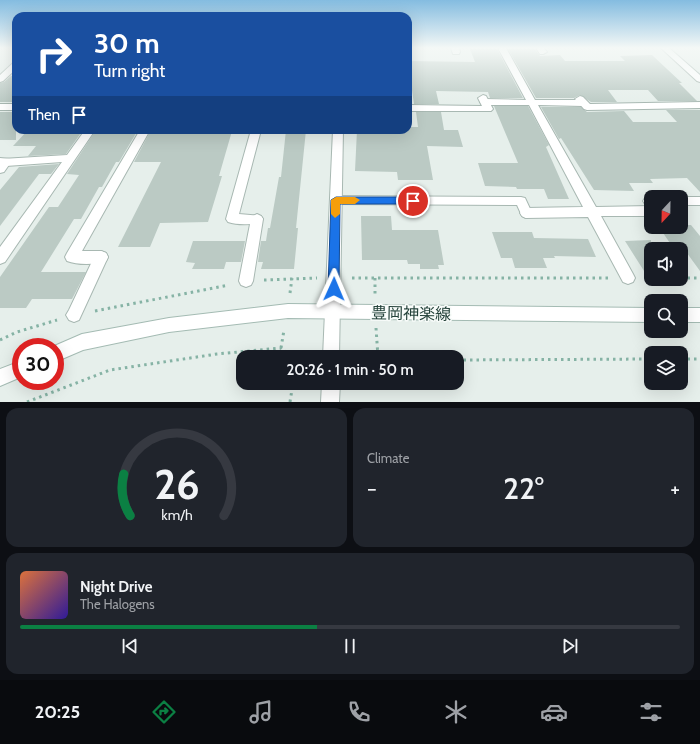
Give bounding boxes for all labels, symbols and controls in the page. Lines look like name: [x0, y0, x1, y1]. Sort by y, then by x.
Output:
text: 30 m: [94, 26, 160, 60]
icon: right: [28, 28, 80, 80]
text: Turn right: [94, 60, 165, 82]
icon: arrive: [68, 104, 90, 126]
text: Then: [28, 106, 60, 124]
pin: [396, 184, 430, 218]
icon: arrive: [402, 190, 424, 212]
north arrow: [644, 190, 688, 234]
map controls: [644, 190, 688, 390]
button: sound: [644, 242, 688, 286]
position arrow: [313, 268, 355, 310]
button: search: [644, 294, 688, 338]
street label: 豊岡神楽線: [371, 303, 451, 324]
speed limit sign: 30: [12, 338, 64, 390]
button: layers: [644, 346, 688, 390]
text: 20:26 · 1 min · 50 m: [286, 361, 414, 379]
text: Climate: [367, 450, 409, 466]
text: 26: [154, 458, 199, 508]
text: 22°: [503, 470, 544, 507]
text: −: [367, 475, 377, 502]
text: +: [670, 475, 680, 502]
text: km/h: [161, 505, 192, 523]
text: Night Drive: [80, 578, 153, 596]
text: The Halogens: [80, 596, 155, 612]
icon: previous: [119, 635, 141, 657]
icon: pause: [339, 635, 361, 657]
icon: next: [559, 635, 581, 657]
icon: directions: [150, 698, 178, 726]
icon: music: [247, 698, 275, 726]
icon: phone: [345, 698, 373, 726]
icon: climate: [442, 698, 470, 726]
icon: car: [540, 698, 568, 726]
icon: filters: [637, 698, 665, 726]
text: 20:25: [35, 701, 80, 723]

